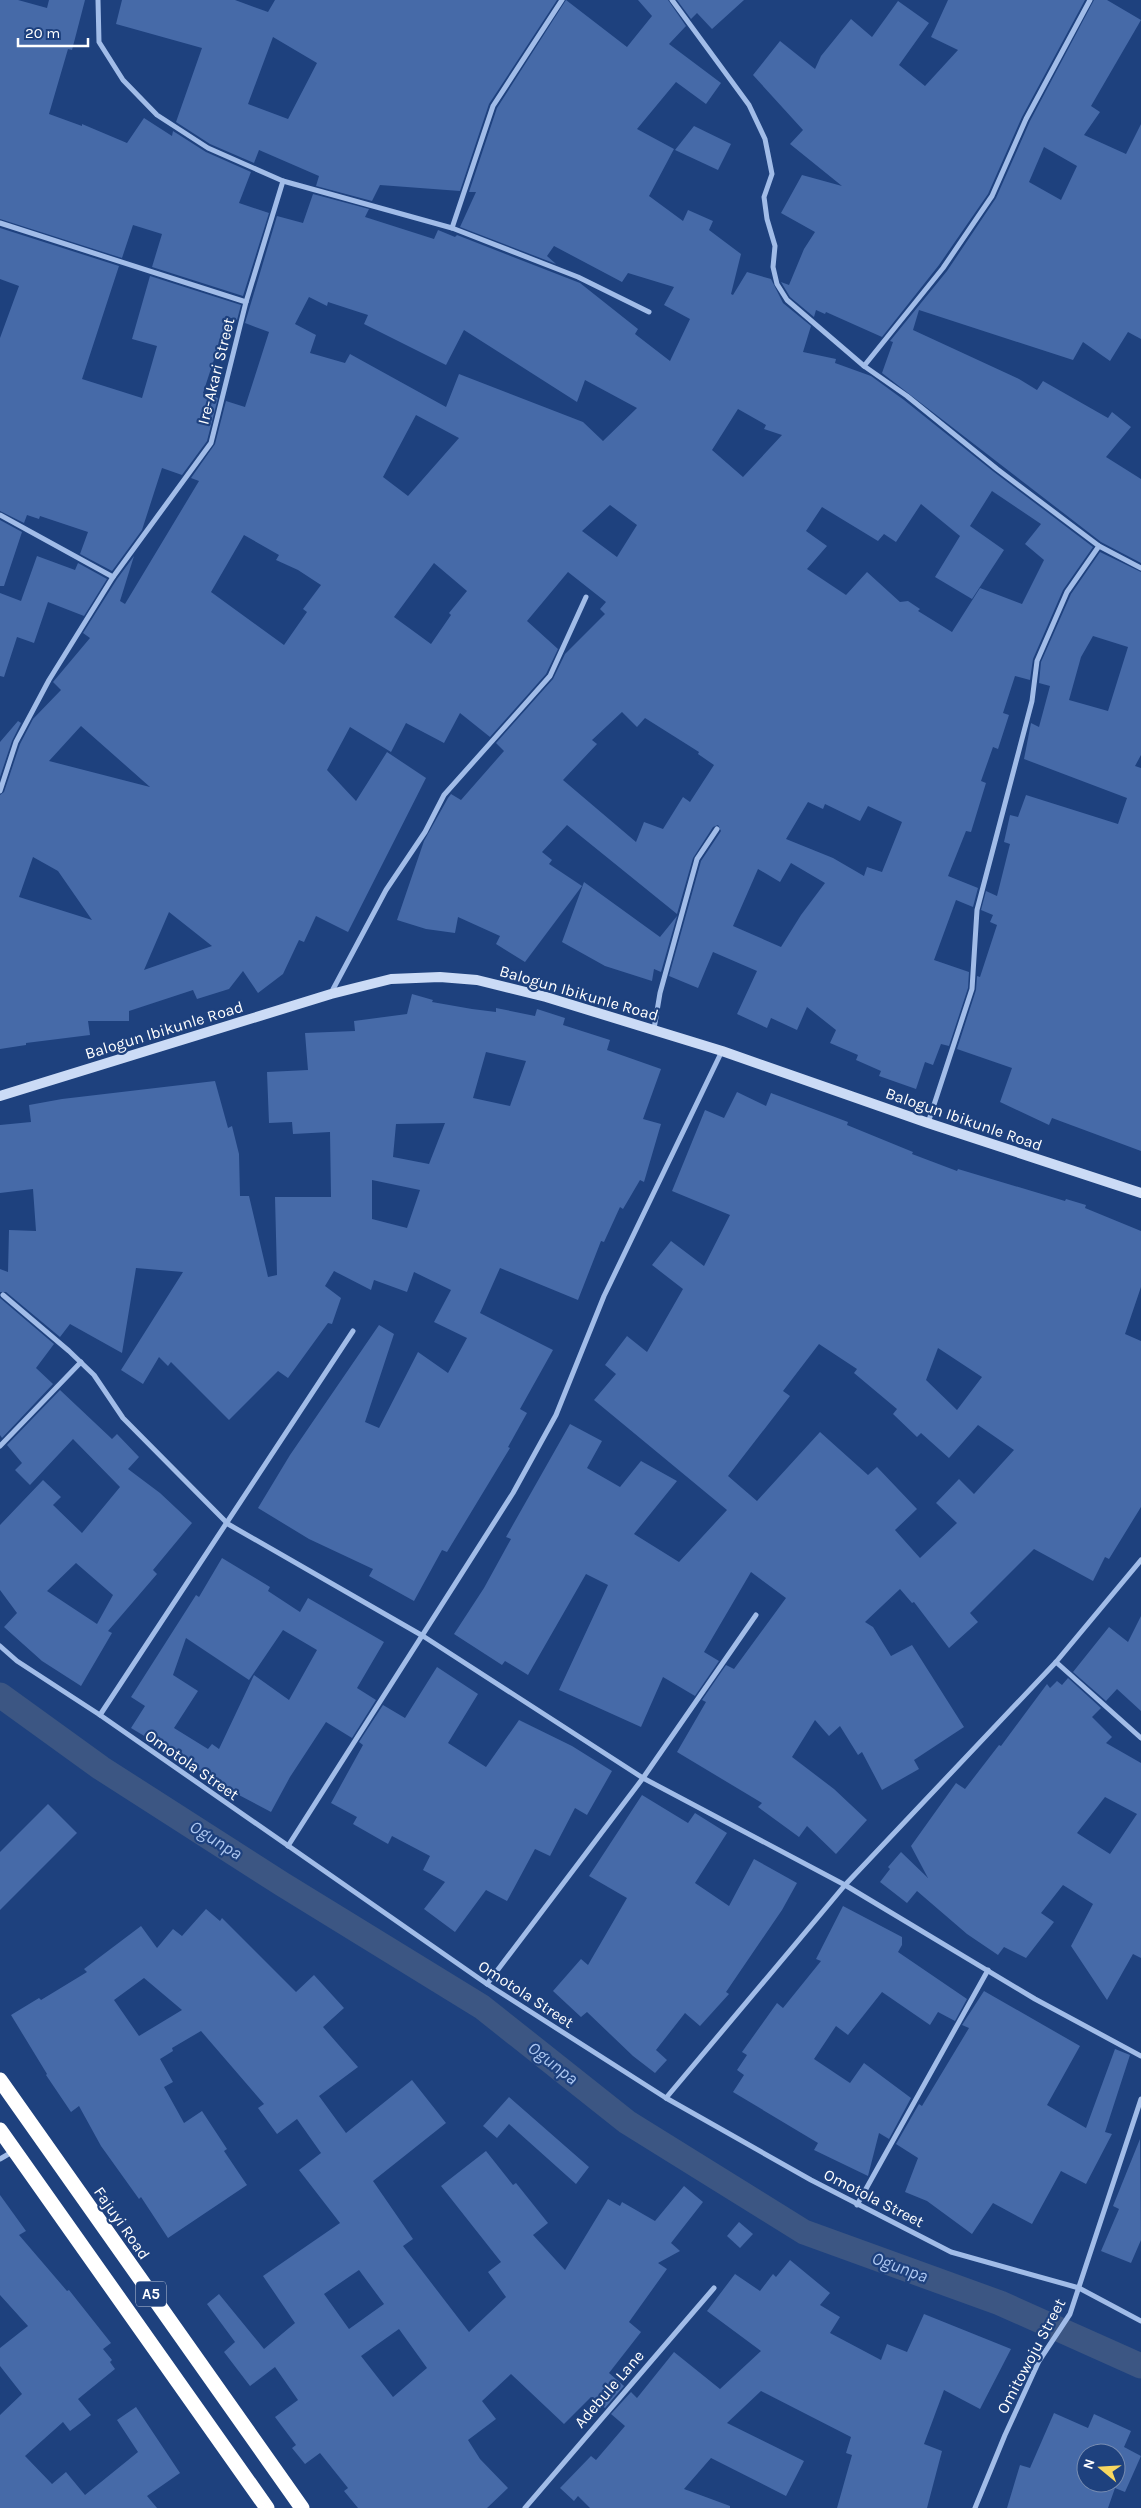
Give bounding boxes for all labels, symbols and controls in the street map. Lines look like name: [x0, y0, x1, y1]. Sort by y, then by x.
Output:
scale bar: [18, 15, 88, 47]
text: 20 m: [25, 24, 60, 42]
street label: Ire-Akari Street: [194, 316, 238, 426]
street label: Balogun Ibikunle Road: [497, 961, 661, 1025]
street label: Balogun Ibikunle Road: [83, 997, 245, 1063]
street label: Balogun Ibikunle Road: [883, 1083, 1045, 1155]
street label: Omotola Street: [142, 1726, 242, 1804]
water label: Ogunpa: [186, 1815, 246, 1865]
street label: Omotola Street: [475, 1956, 577, 2032]
water label: Ogunpa: [523, 2037, 583, 2089]
street label: Omotola Street: [821, 2165, 927, 2231]
street label: Fajuyi Road: [90, 2183, 154, 2263]
water label: Ogunpa: [869, 2247, 931, 2287]
road number: A5: [136, 2282, 166, 2306]
street label: Omitowoju Street: [993, 2295, 1069, 2417]
street label: Adebule Lane: [570, 2346, 648, 2432]
north arrow: [1076, 2443, 1126, 2493]
text: N: [1079, 2457, 1099, 2472]

